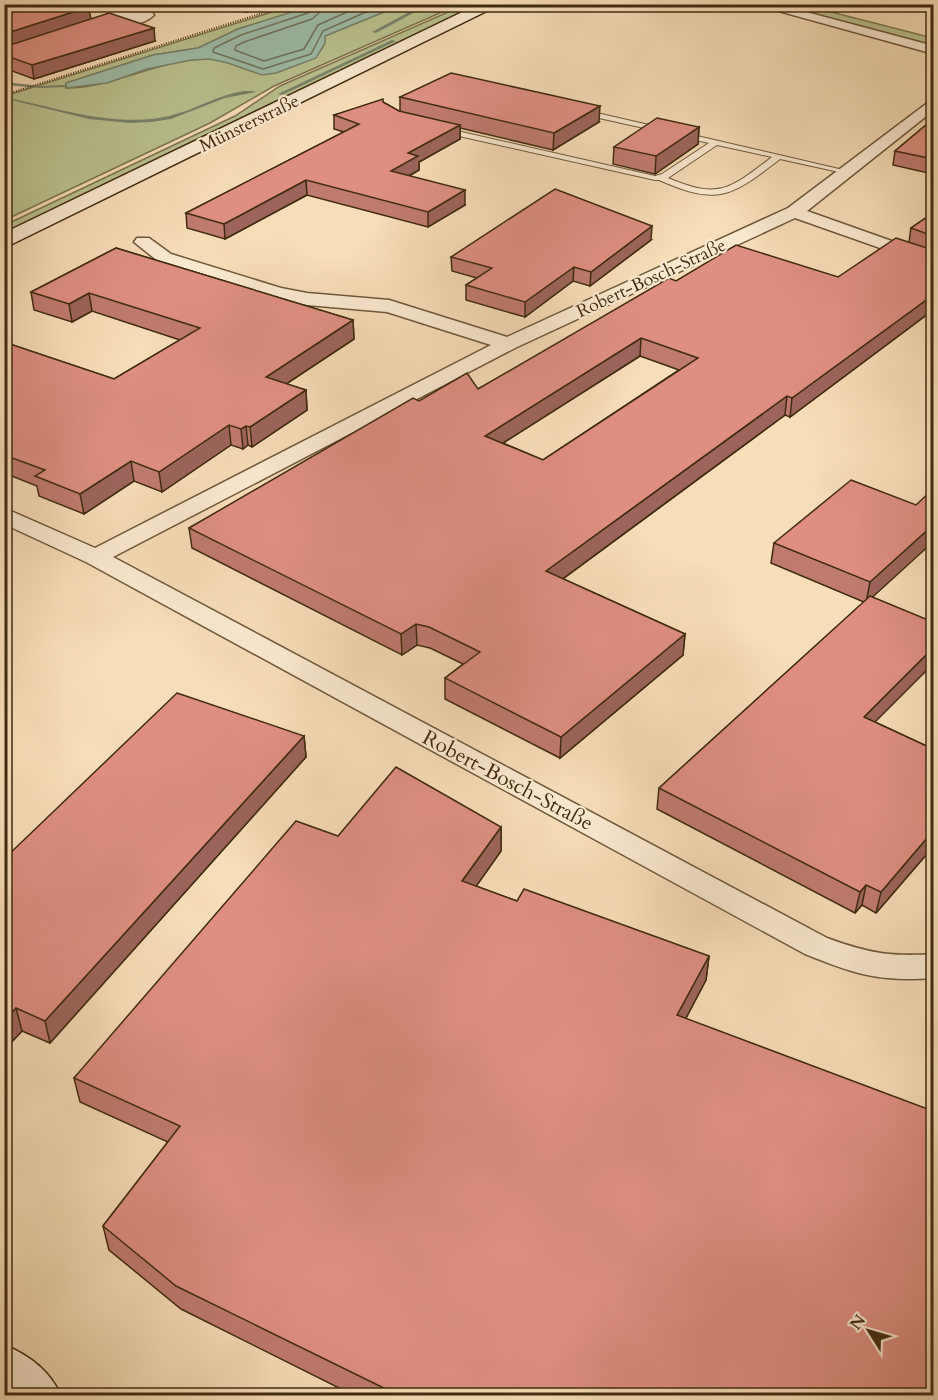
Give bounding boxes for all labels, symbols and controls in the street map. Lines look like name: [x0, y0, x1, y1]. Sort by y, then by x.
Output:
street label: Münsterstraße: [195, 88, 303, 158]
street label: Robert-Bosch-Straße: [572, 233, 730, 324]
street label: Robert-Bosch-Straße: [417, 723, 598, 838]
north arrow: [839, 1301, 899, 1361]
text: N: [845, 1310, 871, 1335]

